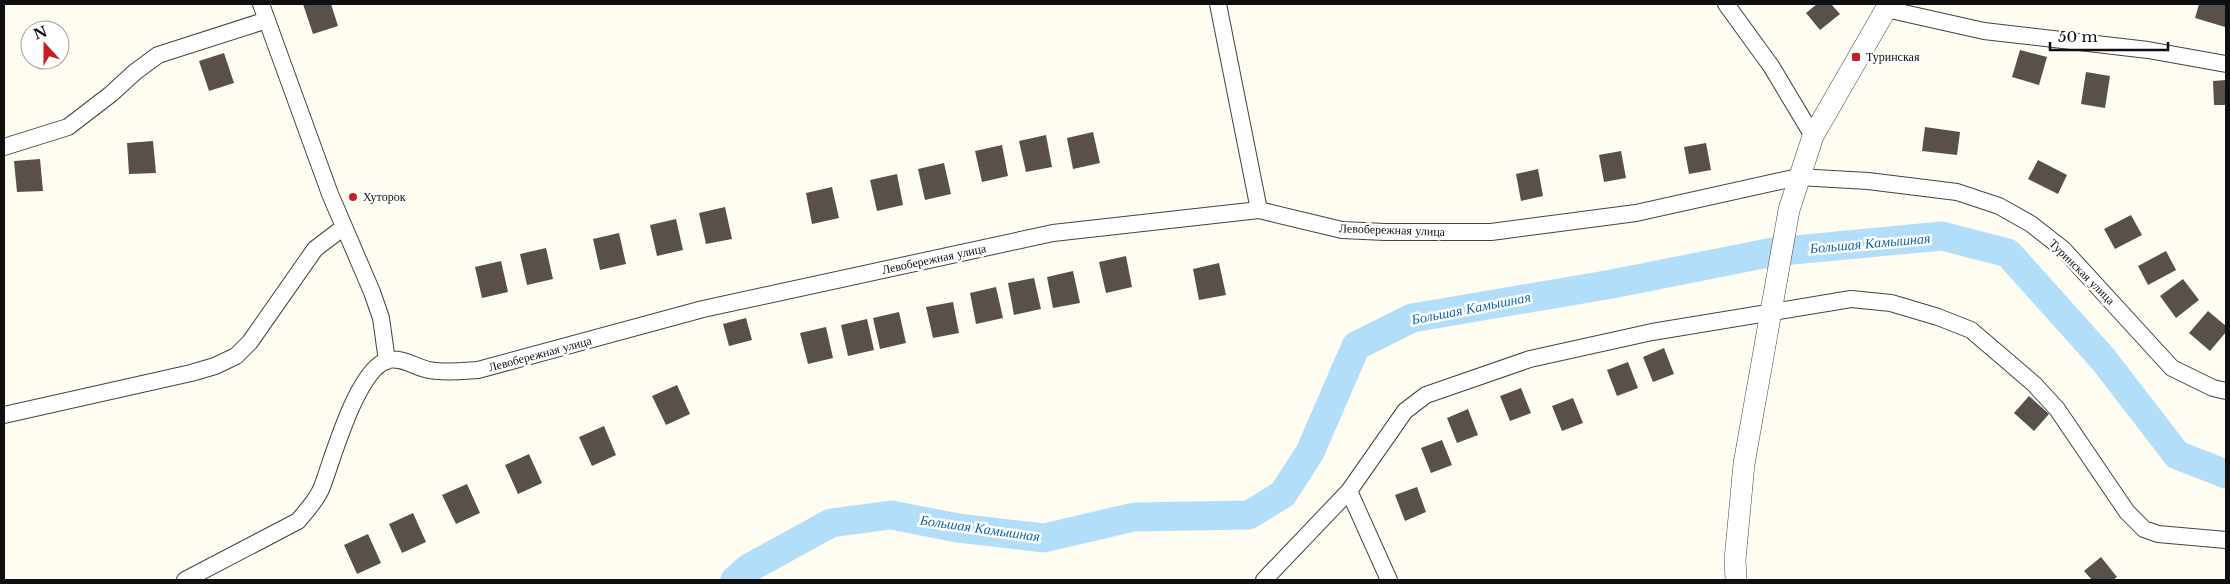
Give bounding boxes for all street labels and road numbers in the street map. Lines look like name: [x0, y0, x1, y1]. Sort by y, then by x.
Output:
street label: Левобережная улица: [1339, 220, 1446, 239]
street label: Туринская улица: [2046, 236, 2119, 308]
street label: Левобережная улица: [880, 240, 988, 277]
street label: Левобережная улица: [487, 332, 594, 375]

